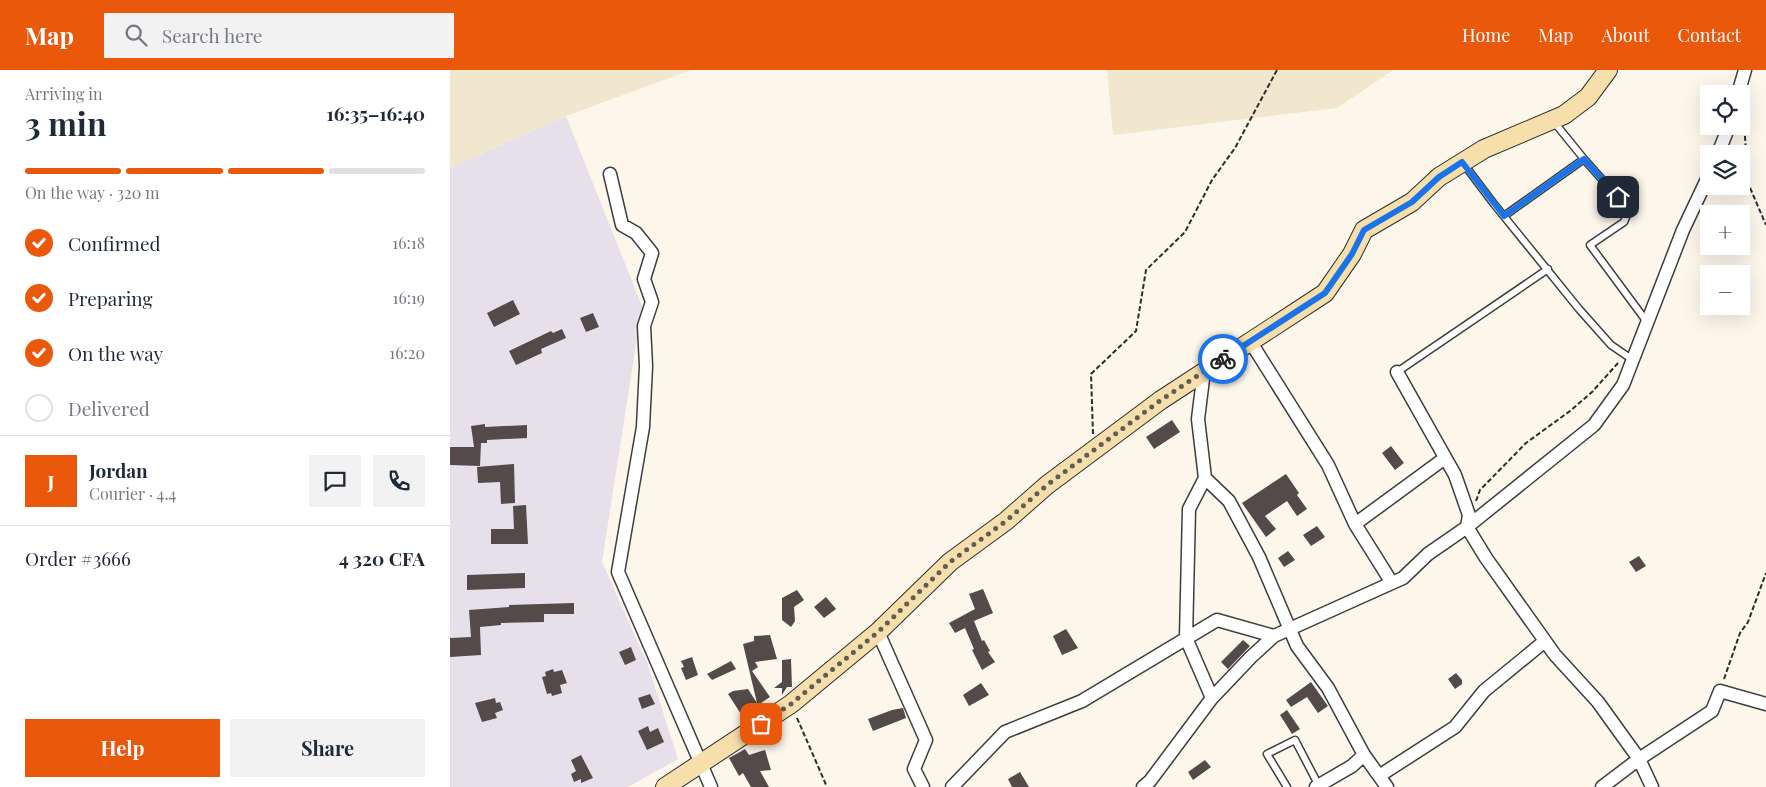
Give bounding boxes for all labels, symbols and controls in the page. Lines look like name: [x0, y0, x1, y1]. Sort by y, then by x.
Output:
search box: [104, 13, 454, 58]
text: Map: [25, 19, 74, 51]
icon: search: [122, 21, 150, 49]
text: Search here: [162, 22, 262, 48]
text: Home: [1462, 23, 1510, 47]
text: Map: [1538, 23, 1573, 47]
text: About: [1601, 23, 1650, 47]
text: Contact: [1678, 23, 1741, 47]
text: Arriving in: [25, 83, 103, 104]
map controls: [1700, 85, 1750, 315]
button: locate: [1700, 85, 1750, 135]
text: 16:35–16:40: [327, 100, 425, 126]
text: 3 min: [25, 101, 107, 144]
button: layers: [1700, 145, 1750, 195]
pin: [1597, 176, 1639, 218]
text: On the way · 320 m: [25, 182, 160, 203]
icon: home: [1604, 183, 1632, 211]
button: +: [1700, 205, 1750, 255]
icon: check: [25, 229, 53, 257]
text: Confirmed: [68, 230, 161, 256]
text: 16:18: [392, 232, 425, 253]
button: −: [1700, 265, 1750, 315]
icon: check: [25, 284, 53, 312]
text: Preparing: [68, 285, 153, 311]
text: 16:19: [392, 287, 425, 308]
courier: [1198, 334, 1248, 384]
icon: check: [25, 339, 53, 367]
text: On the way: [68, 340, 163, 366]
text: 16:20: [389, 342, 425, 363]
icon: bike: [1209, 345, 1237, 373]
text: Delivered: [68, 395, 150, 421]
button: chat: [309, 455, 361, 507]
button: phone: [373, 455, 425, 507]
text: Jordan: [89, 457, 148, 483]
text: J: [48, 468, 54, 494]
text: Courier · 4.4: [89, 483, 176, 504]
text: Order #3666: [25, 545, 131, 571]
text: 4 320 CFA: [339, 545, 425, 571]
pin: [740, 703, 782, 745]
icon: bag: [747, 710, 775, 738]
button: Help: [25, 719, 220, 777]
button: Share: [230, 719, 425, 777]

